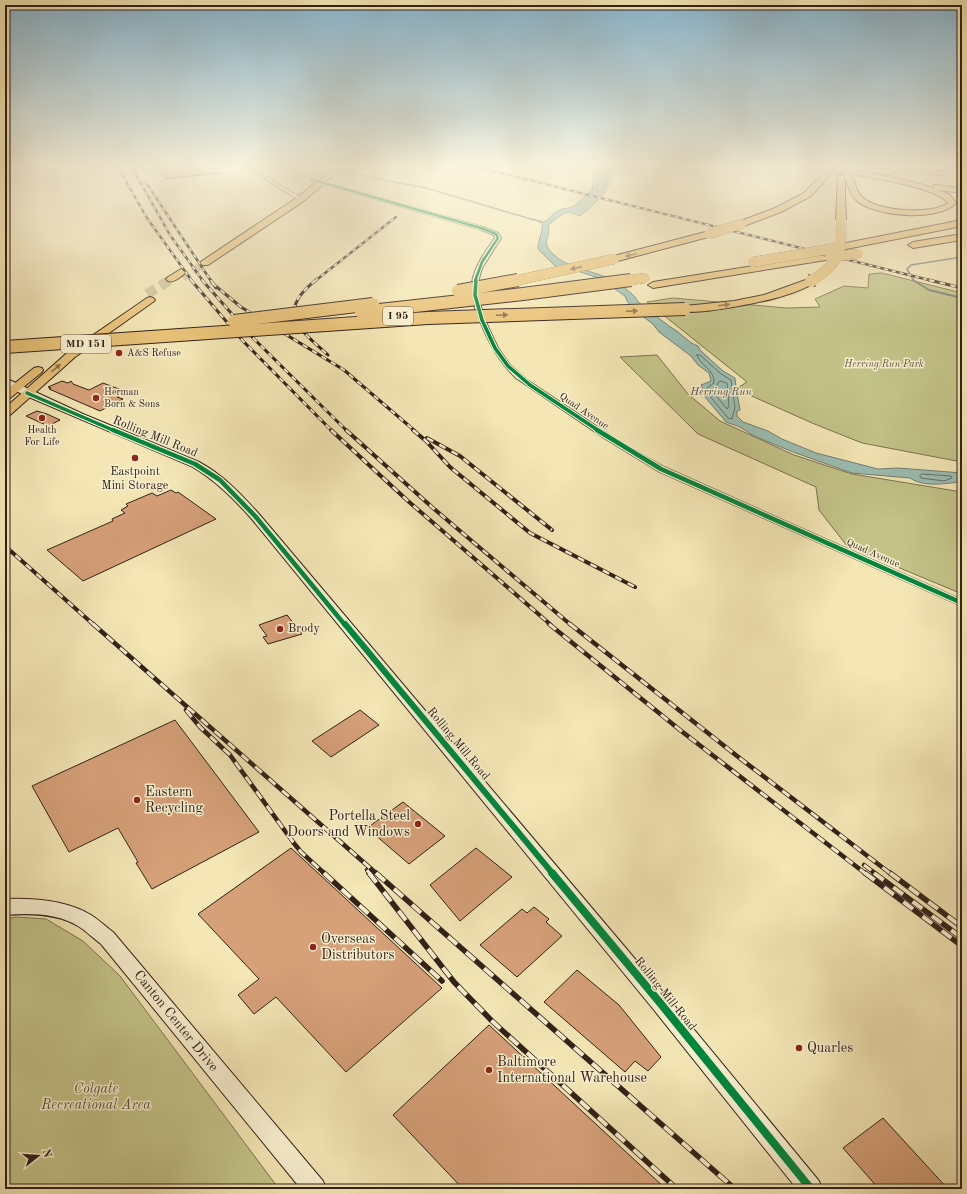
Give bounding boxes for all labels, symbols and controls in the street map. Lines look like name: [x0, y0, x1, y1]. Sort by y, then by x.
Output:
one-way arrow: [625, 252, 637, 258]
one-way arrow: [570, 265, 582, 271]
one-way arrow: [718, 302, 730, 309]
road number: I 95: [383, 307, 413, 325]
one-way arrow: [626, 308, 639, 314]
one-way arrow: [496, 311, 508, 318]
road number: MD 151: [61, 335, 111, 353]
marker: A&S Refuse: [114, 348, 124, 358]
place label: A&S Refuse: [127, 348, 181, 358]
park label: Herring Run Park: [843, 359, 924, 370]
one-way arrow: [51, 363, 62, 372]
place label: Herman Born & Sons: [104, 387, 160, 409]
water label: Herring Run: [689, 387, 753, 398]
street label: Quad Avenue: [558, 391, 611, 431]
marker: Herman Born & Sons: [91, 393, 101, 403]
marker: Health For Life: [37, 413, 47, 423]
street label: Rolling Mill Road: [111, 414, 199, 460]
place label: Health For Life: [24, 425, 60, 447]
marker: Eastpoint Mini Storage: [130, 453, 140, 463]
place label: Eastpoint Mini Storage: [102, 466, 169, 492]
street label: Quad Avenue: [845, 537, 901, 569]
place label: Brody: [288, 623, 320, 635]
marker: Brody: [275, 624, 285, 634]
street label: Rolling Mill Road: [424, 705, 492, 783]
place label: Eastern Recycling: [145, 785, 204, 815]
marker: Eastern Recycling: [132, 795, 142, 805]
place label: Portella Steel Doors and Windows: [287, 809, 410, 839]
marker: Portella Steel Doors and Windows: [413, 819, 423, 829]
place label: Overseas Distributors: [321, 932, 395, 962]
marker: Overseas Distributors: [308, 942, 318, 952]
street label: Rolling Mill Road: [632, 955, 698, 1033]
street label: Canton Center Drive: [131, 968, 221, 1074]
place label: Quarles: [807, 1041, 853, 1055]
marker: Quarles: [794, 1043, 804, 1053]
place label: Baltimore International Warehouse: [497, 1055, 647, 1085]
marker: Baltimore International Warehouse: [484, 1065, 494, 1075]
park label: Colgate Recreational Area: [40, 1082, 151, 1112]
north arrow: [18, 1136, 58, 1176]
text: N: [40, 1148, 53, 1160]

